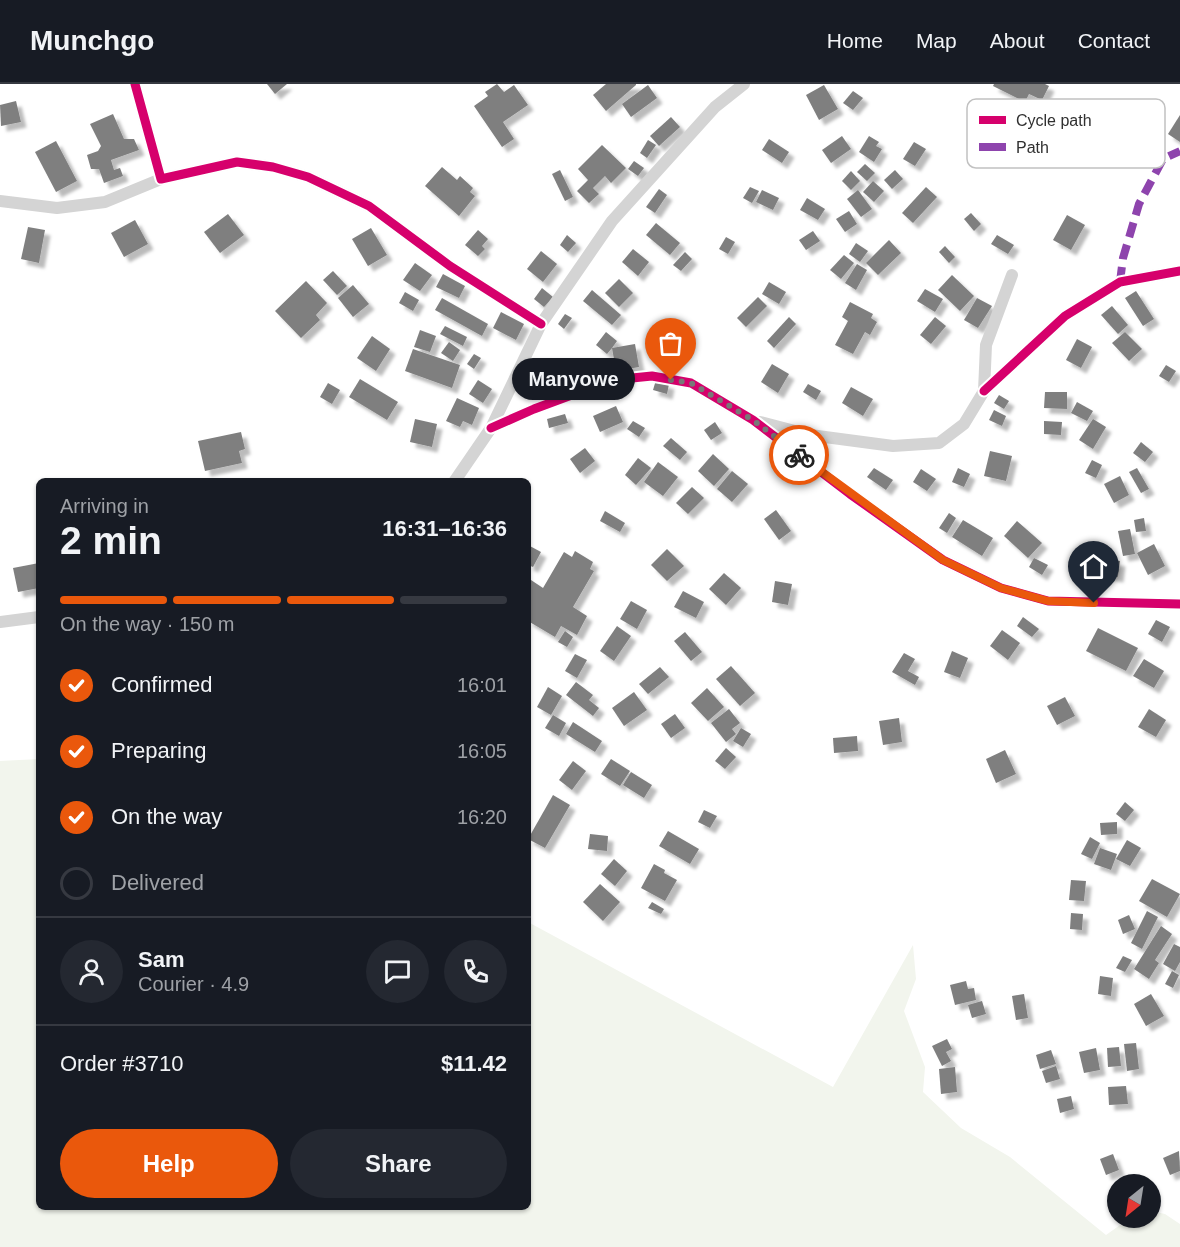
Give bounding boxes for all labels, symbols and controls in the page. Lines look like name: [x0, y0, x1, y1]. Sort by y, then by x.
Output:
text: Munchgo: [30, 25, 154, 56]
text: Home: [827, 29, 883, 52]
text: Map: [916, 29, 957, 52]
text: About: [990, 29, 1045, 52]
text: Contact: [1078, 29, 1150, 52]
legend: [967, 99, 1165, 168]
text: Cycle path: [1016, 112, 1092, 129]
text: Path: [1016, 139, 1049, 156]
pin: [645, 318, 696, 380]
icon: bag: [654, 327, 687, 360]
callout: Manyowe: [512, 359, 635, 401]
text: Manyowe: [528, 368, 619, 390]
courier: [769, 425, 829, 485]
icon: bike: [783, 439, 816, 472]
text: Arriving in: [60, 495, 149, 517]
text: 16:31–16:36: [382, 516, 507, 541]
text: 2 min: [60, 519, 162, 562]
pin: [1068, 541, 1119, 603]
icon: home: [1077, 550, 1110, 583]
text: On the way · 150 m: [60, 613, 235, 635]
icon: check: [60, 669, 93, 702]
text: Confirmed: [111, 672, 212, 697]
text: 16:01: [457, 674, 507, 696]
icon: check: [60, 735, 93, 768]
text: Preparing: [111, 738, 206, 763]
text: 16:05: [457, 740, 507, 762]
icon: check: [60, 801, 93, 834]
text: On the way: [111, 804, 222, 829]
text: 16:20: [457, 806, 507, 828]
text: Delivered: [111, 870, 204, 895]
button: person: [60, 940, 123, 1003]
button: chat: [366, 940, 429, 1003]
button: phone: [444, 940, 507, 1003]
text: Sam: [138, 947, 184, 972]
text: Courier · 4.9: [138, 973, 249, 995]
text: Order #3710: [60, 1051, 184, 1076]
text: $11.42: [441, 1051, 507, 1076]
button: Help: [60, 1129, 278, 1198]
button: Share: [290, 1129, 507, 1198]
north arrow: [1107, 1174, 1161, 1228]
map controls: [1107, 1174, 1161, 1228]

